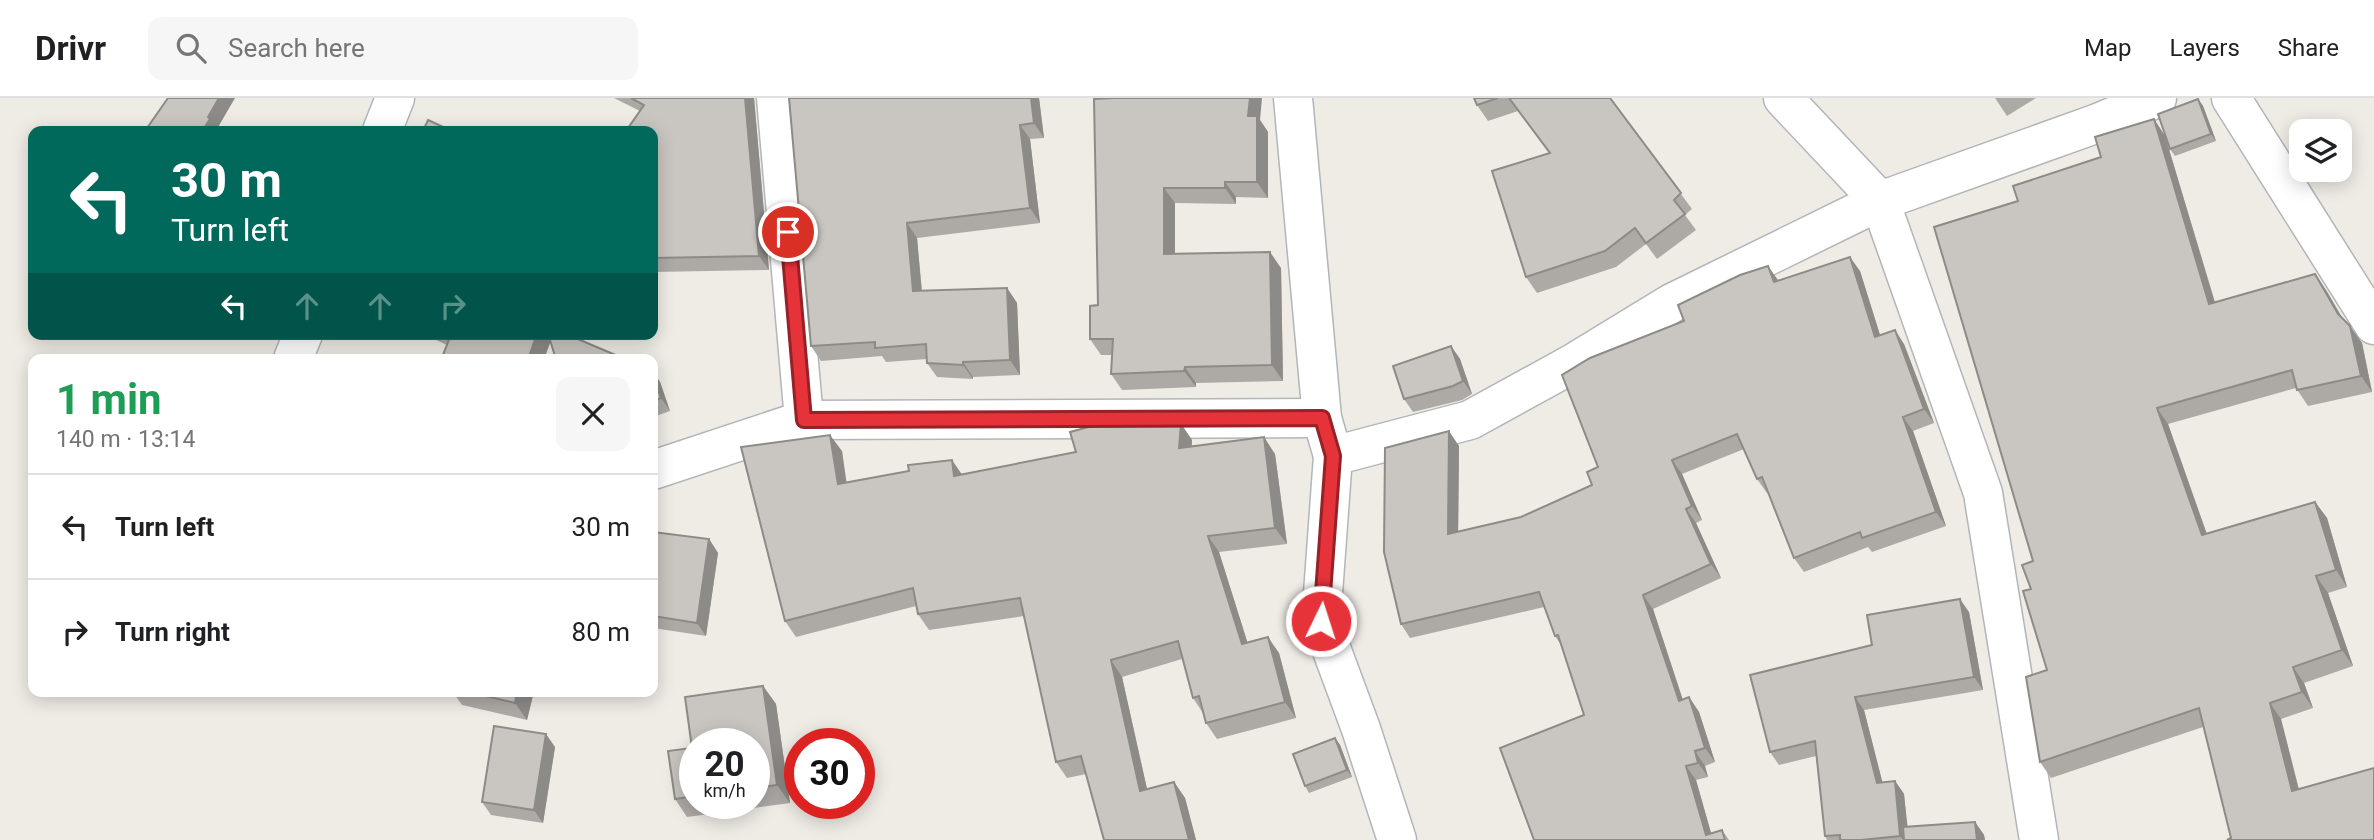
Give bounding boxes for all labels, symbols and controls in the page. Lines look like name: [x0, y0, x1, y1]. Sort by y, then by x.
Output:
search box: [148, 17, 638, 80]
text: Drivr: [35, 29, 106, 68]
icon: search: [172, 29, 210, 67]
text: Search here: [228, 33, 365, 63]
text: Map: [2084, 34, 2132, 62]
text: Layers: [2170, 34, 2240, 62]
text: Share: [2278, 34, 2339, 62]
map controls: [2289, 119, 2352, 182]
button: layers: [2289, 119, 2352, 182]
text: 30 m: [171, 152, 282, 209]
icon: left: [56, 154, 147, 245]
pin: [758, 202, 818, 262]
text: Turn left: [171, 211, 289, 249]
icon: arrive: [769, 213, 807, 251]
icon: left: [215, 287, 253, 325]
icon: ahead: [288, 287, 326, 325]
icon: ahead: [361, 287, 399, 325]
icon: right: [434, 287, 472, 325]
text: 1 min: [56, 375, 162, 424]
button: close: [556, 377, 630, 451]
text: 140 m · 13:14: [56, 426, 195, 453]
icon: left: [56, 508, 94, 546]
text: Turn left: [115, 512, 214, 542]
text: 30 m: [572, 512, 630, 542]
position arrow: [1284, 584, 1358, 658]
icon: right: [56, 613, 94, 651]
text: Turn right: [115, 617, 230, 647]
text: 80 m: [572, 617, 630, 647]
speed limit sign: 30: [784, 728, 875, 819]
text: 20: [704, 744, 745, 785]
text: km/h: [703, 780, 746, 801]

